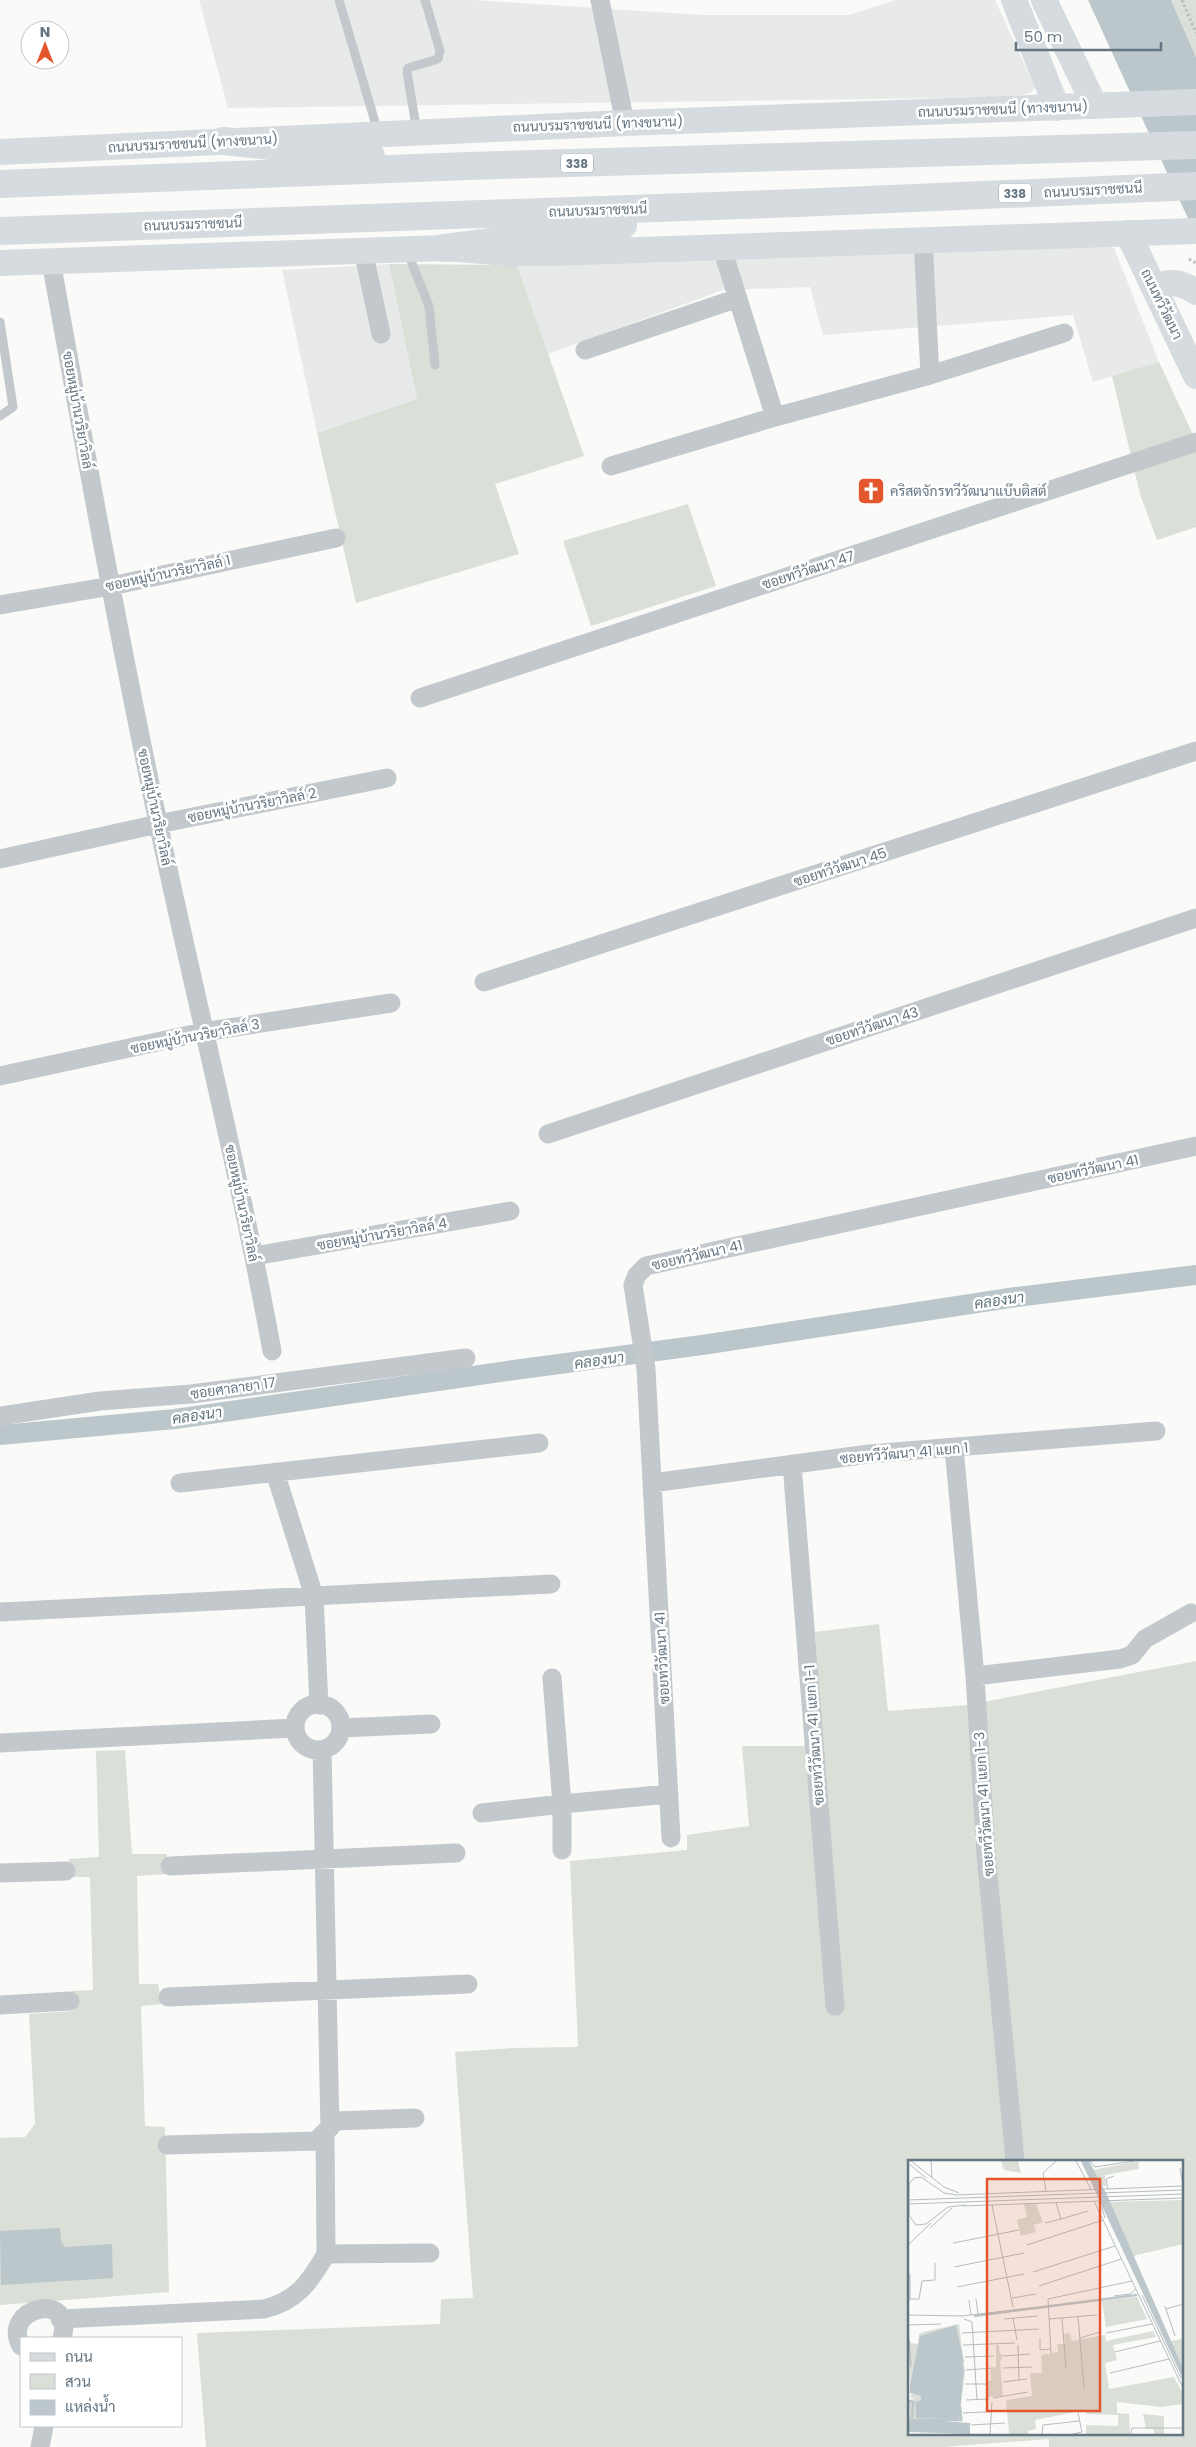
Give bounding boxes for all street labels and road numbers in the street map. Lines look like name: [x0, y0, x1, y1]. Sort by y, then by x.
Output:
street label: ถนนบรมราชชนนี (ทางขนาน): [917, 96, 1089, 122]
street label: ถนนบรมราชชนนี (ทางขนาน): [512, 111, 684, 137]
street label: ถนนบรมราชชนนี (ทางขนาน): [107, 129, 279, 157]
road number: 338: [561, 154, 593, 172]
street label: ถนนบรมราชชนนี: [1043, 177, 1143, 203]
road number: 338: [999, 184, 1031, 202]
street label: ถนนบรมราชชนนี: [548, 198, 648, 222]
street label: ถนนบรมราชชนนี: [143, 212, 243, 236]
street label: ถนนทวีวัฒนา: [1136, 265, 1188, 343]
street label: ซอยหมู่บ้านวริยาวิลล์: [58, 350, 98, 470]
street label: ซอยทวีวัฒนา 47: [759, 546, 857, 594]
street label: ซอยหมู่บ้านวริยาวิลล์ 1: [104, 550, 232, 596]
street label: ซอยหมู่บ้านวริยาวิลล์: [133, 747, 177, 867]
street label: ซอยหมู่บ้านวริยาวิลล์ 2: [186, 783, 318, 827]
street label: ซอยทวีวัฒนา 45: [791, 842, 889, 892]
street label: ซอยทวีวัฒนา 43: [823, 1002, 921, 1050]
street label: ซอยหมู่บ้านวริยาวิลล์ 3: [129, 1014, 261, 1058]
street label: ซอยหมู่บ้านวริยาวิลล์: [220, 1143, 264, 1263]
street label: ซอยทวีวัฒนา 41: [1046, 1150, 1140, 1188]
street label: ซอยหมู่บ้านวริยาวิลล์ 4: [315, 1213, 449, 1255]
street label: ซอยทวีวัฒนา 41: [650, 1235, 744, 1275]
street label: ซอยศาลายา 17: [189, 1372, 277, 1404]
street label: ซอยทวีวัฒนา 41 แยก 1: [839, 1437, 969, 1469]
street label: ซอยทวีวัฒนา 41: [650, 1611, 674, 1705]
street label: ซอยทวีวัฒนา 41 แยก 1-1: [799, 1664, 829, 1806]
street label: ซอยทวีวัฒนา 41 แยก 1-3: [969, 1731, 999, 1877]

